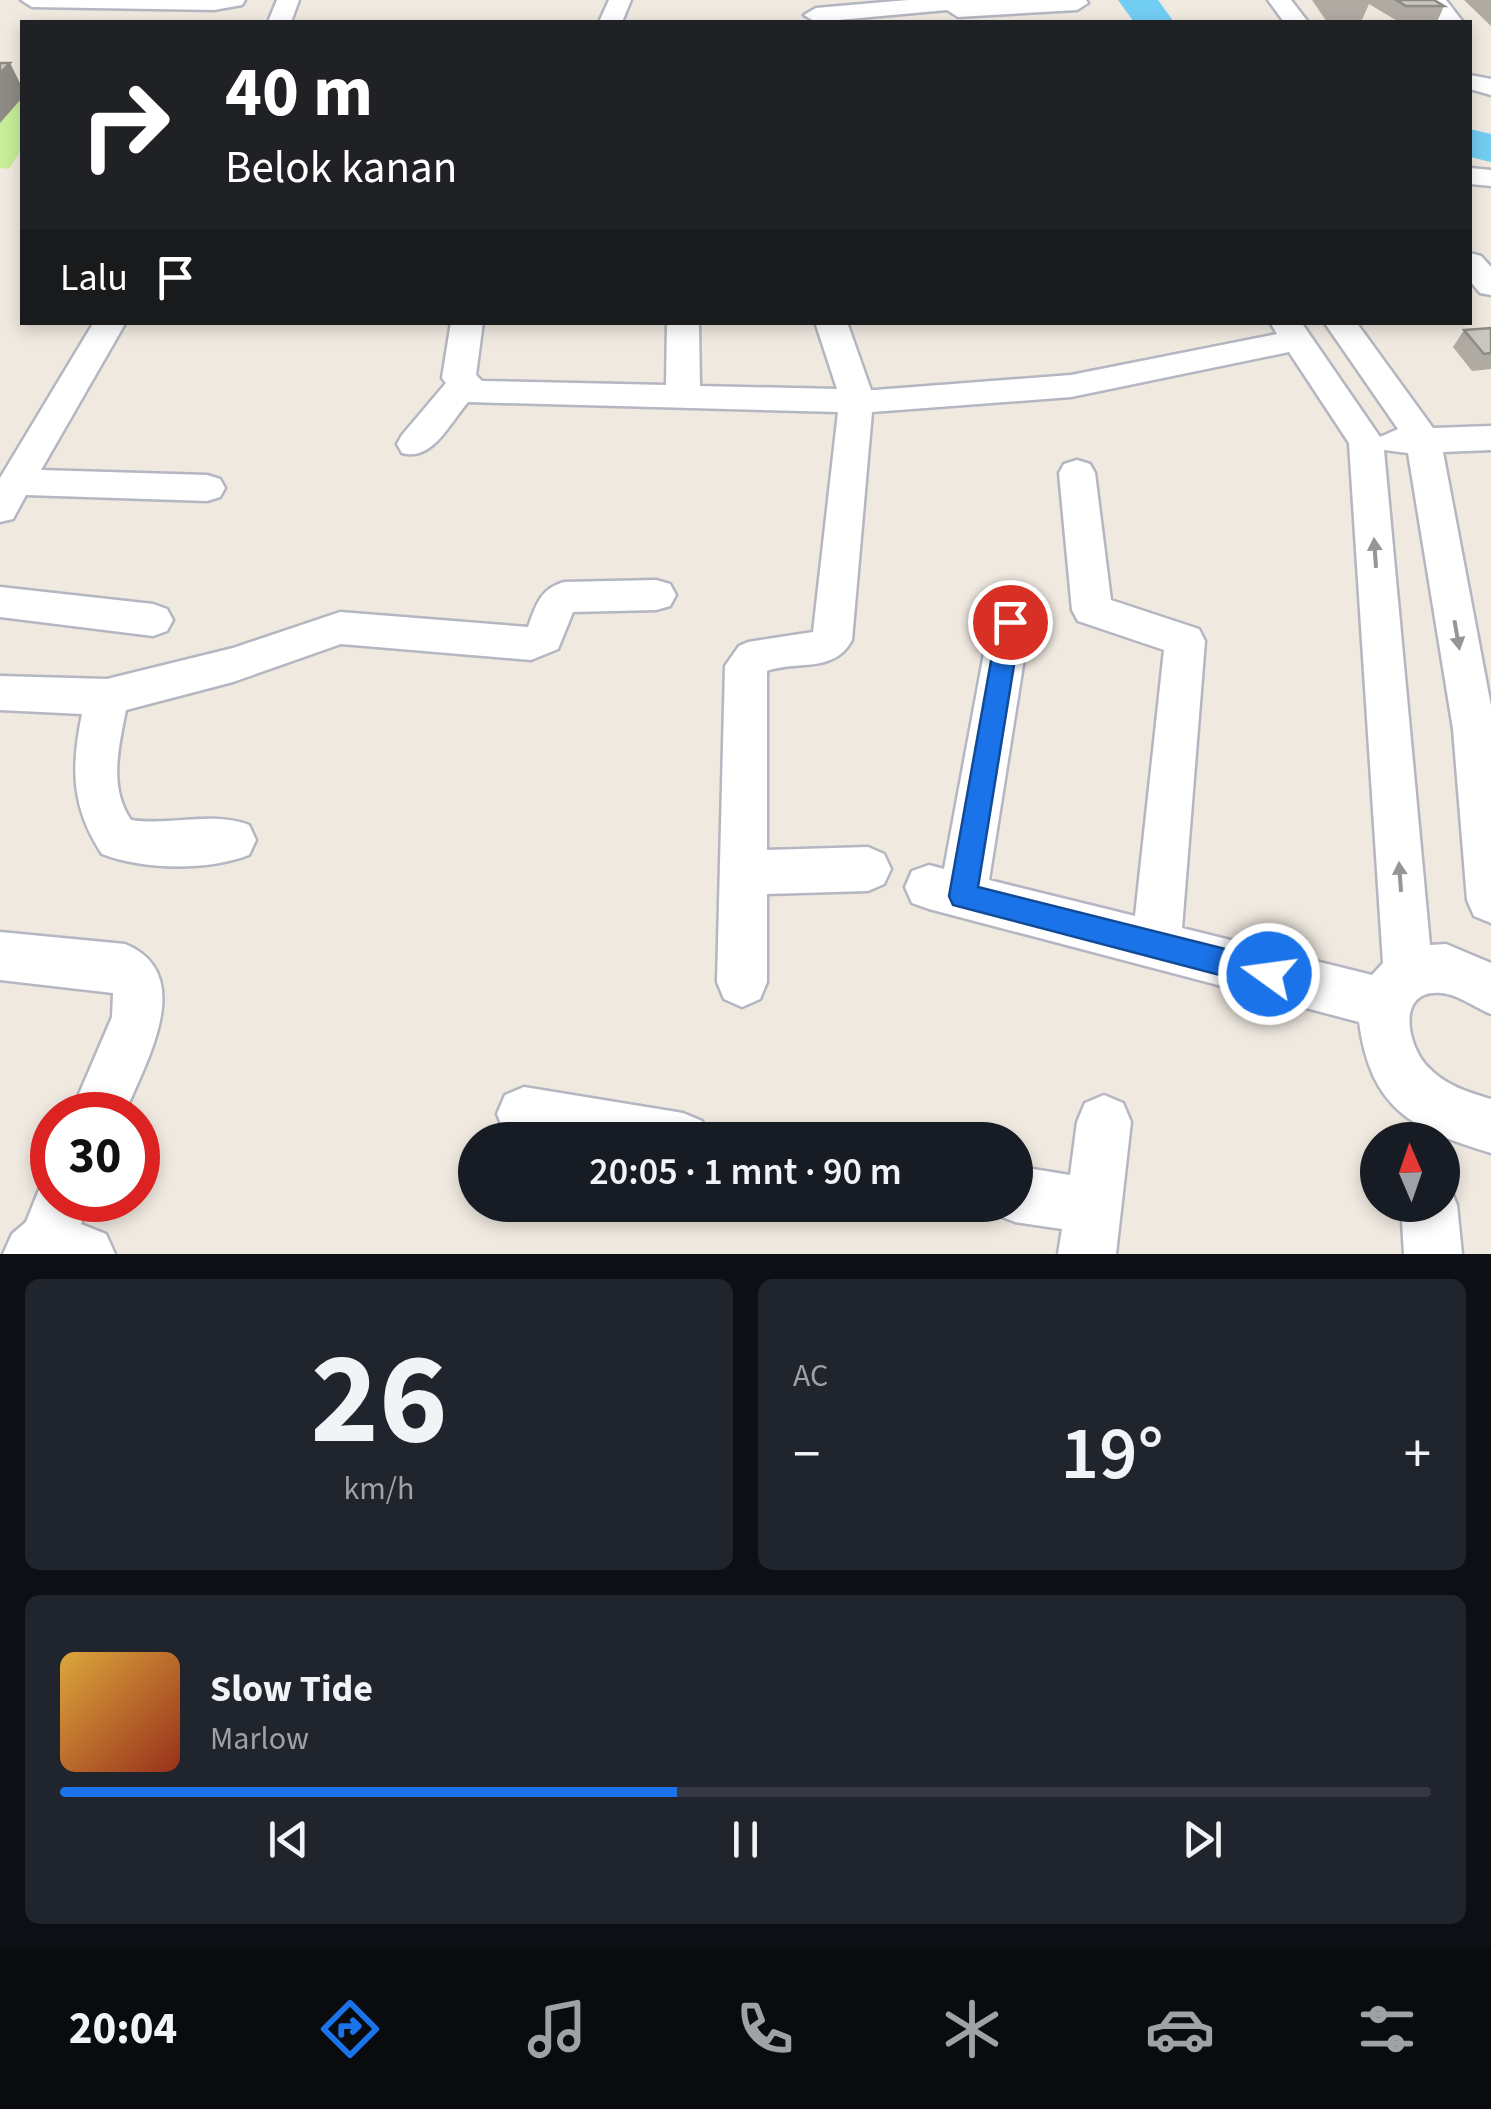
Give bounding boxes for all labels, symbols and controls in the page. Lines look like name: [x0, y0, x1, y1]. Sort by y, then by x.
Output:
text: 40 m: [225, 43, 373, 143]
icon: right: [60, 60, 190, 190]
text: Belok kanan: [225, 136, 457, 200]
icon: arrive: [148, 250, 203, 305]
text: Lalu: [60, 251, 128, 305]
one-way arrow: [1366, 536, 1382, 568]
pin: [968, 580, 1053, 665]
icon: arrive: [983, 595, 1038, 650]
one-way arrow: [1450, 620, 1465, 651]
one-way arrow: [1392, 860, 1408, 892]
position arrow: [1217, 922, 1321, 1026]
speed limit sign: 30: [30, 1092, 160, 1222]
north arrow: [1360, 1122, 1460, 1222]
map controls: [1360, 1122, 1460, 1222]
text: 20:05 · 1 mnt · 90 m: [589, 1145, 902, 1199]
text: 26: [310, 1308, 448, 1493]
text: AC: [793, 1353, 828, 1399]
text: 19°: [1060, 1401, 1164, 1508]
text: −: [793, 1416, 820, 1494]
text: +: [1404, 1416, 1431, 1494]
text: km/h: [344, 1466, 414, 1512]
text: Slow Tide: [210, 1662, 373, 1716]
text: Marlow: [210, 1716, 309, 1762]
icon: previous: [261, 1812, 316, 1867]
icon: pause: [718, 1812, 773, 1867]
icon: next: [1175, 1812, 1230, 1867]
icon: directions: [315, 1994, 385, 2064]
icon: music: [522, 1994, 592, 2064]
icon: phone: [730, 1994, 800, 2064]
icon: climate: [937, 1994, 1007, 2064]
icon: car: [1145, 1994, 1215, 2064]
icon: filters: [1352, 1994, 1422, 2064]
text: 20:04: [69, 1997, 177, 2061]

